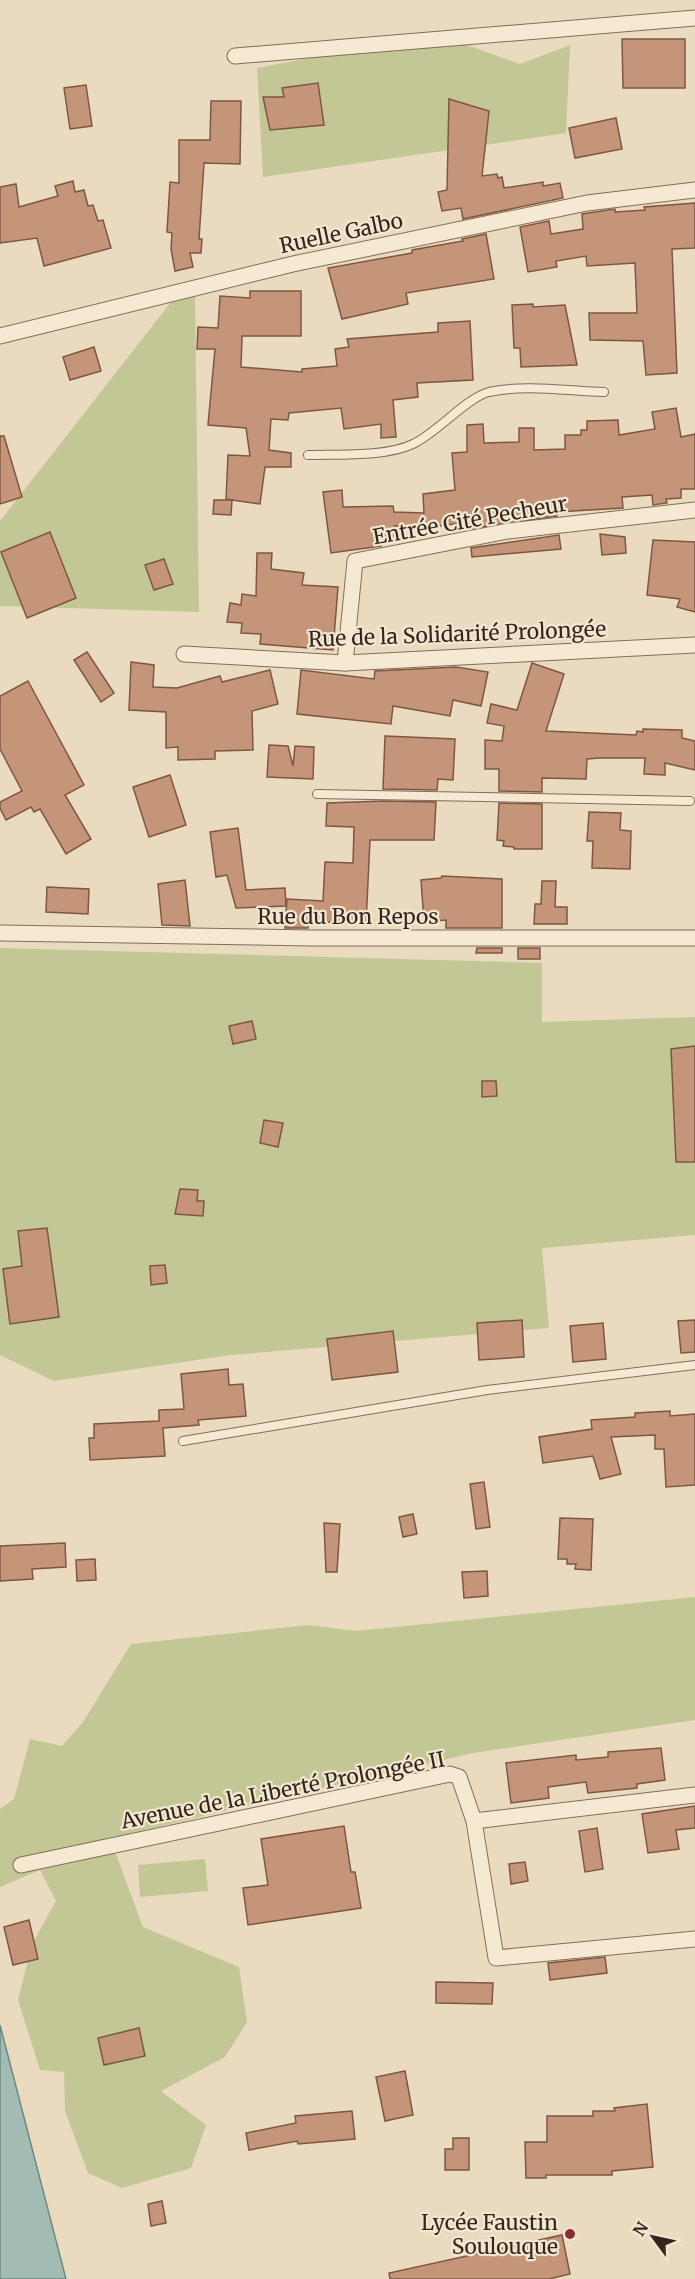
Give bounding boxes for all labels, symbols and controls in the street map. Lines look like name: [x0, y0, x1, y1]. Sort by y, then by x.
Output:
street label: Ruelle Galbo: [277, 207, 405, 259]
street label: Entrée Cité Pecheur: [371, 490, 569, 550]
street label: Rue de la Solidarité Prolongée: [307, 615, 607, 653]
street label: Rue du Bon Repos: [257, 903, 439, 930]
street label: Avenue de la Liberté Prolongée II: [118, 1745, 447, 1835]
north arrow: [623, 2207, 683, 2267]
place label: Lycée Faustin Soulouque: [421, 2209, 558, 2260]
text: N: [629, 2218, 652, 2240]
marker: Lycée Faustin Soulouque: [563, 2227, 577, 2241]

